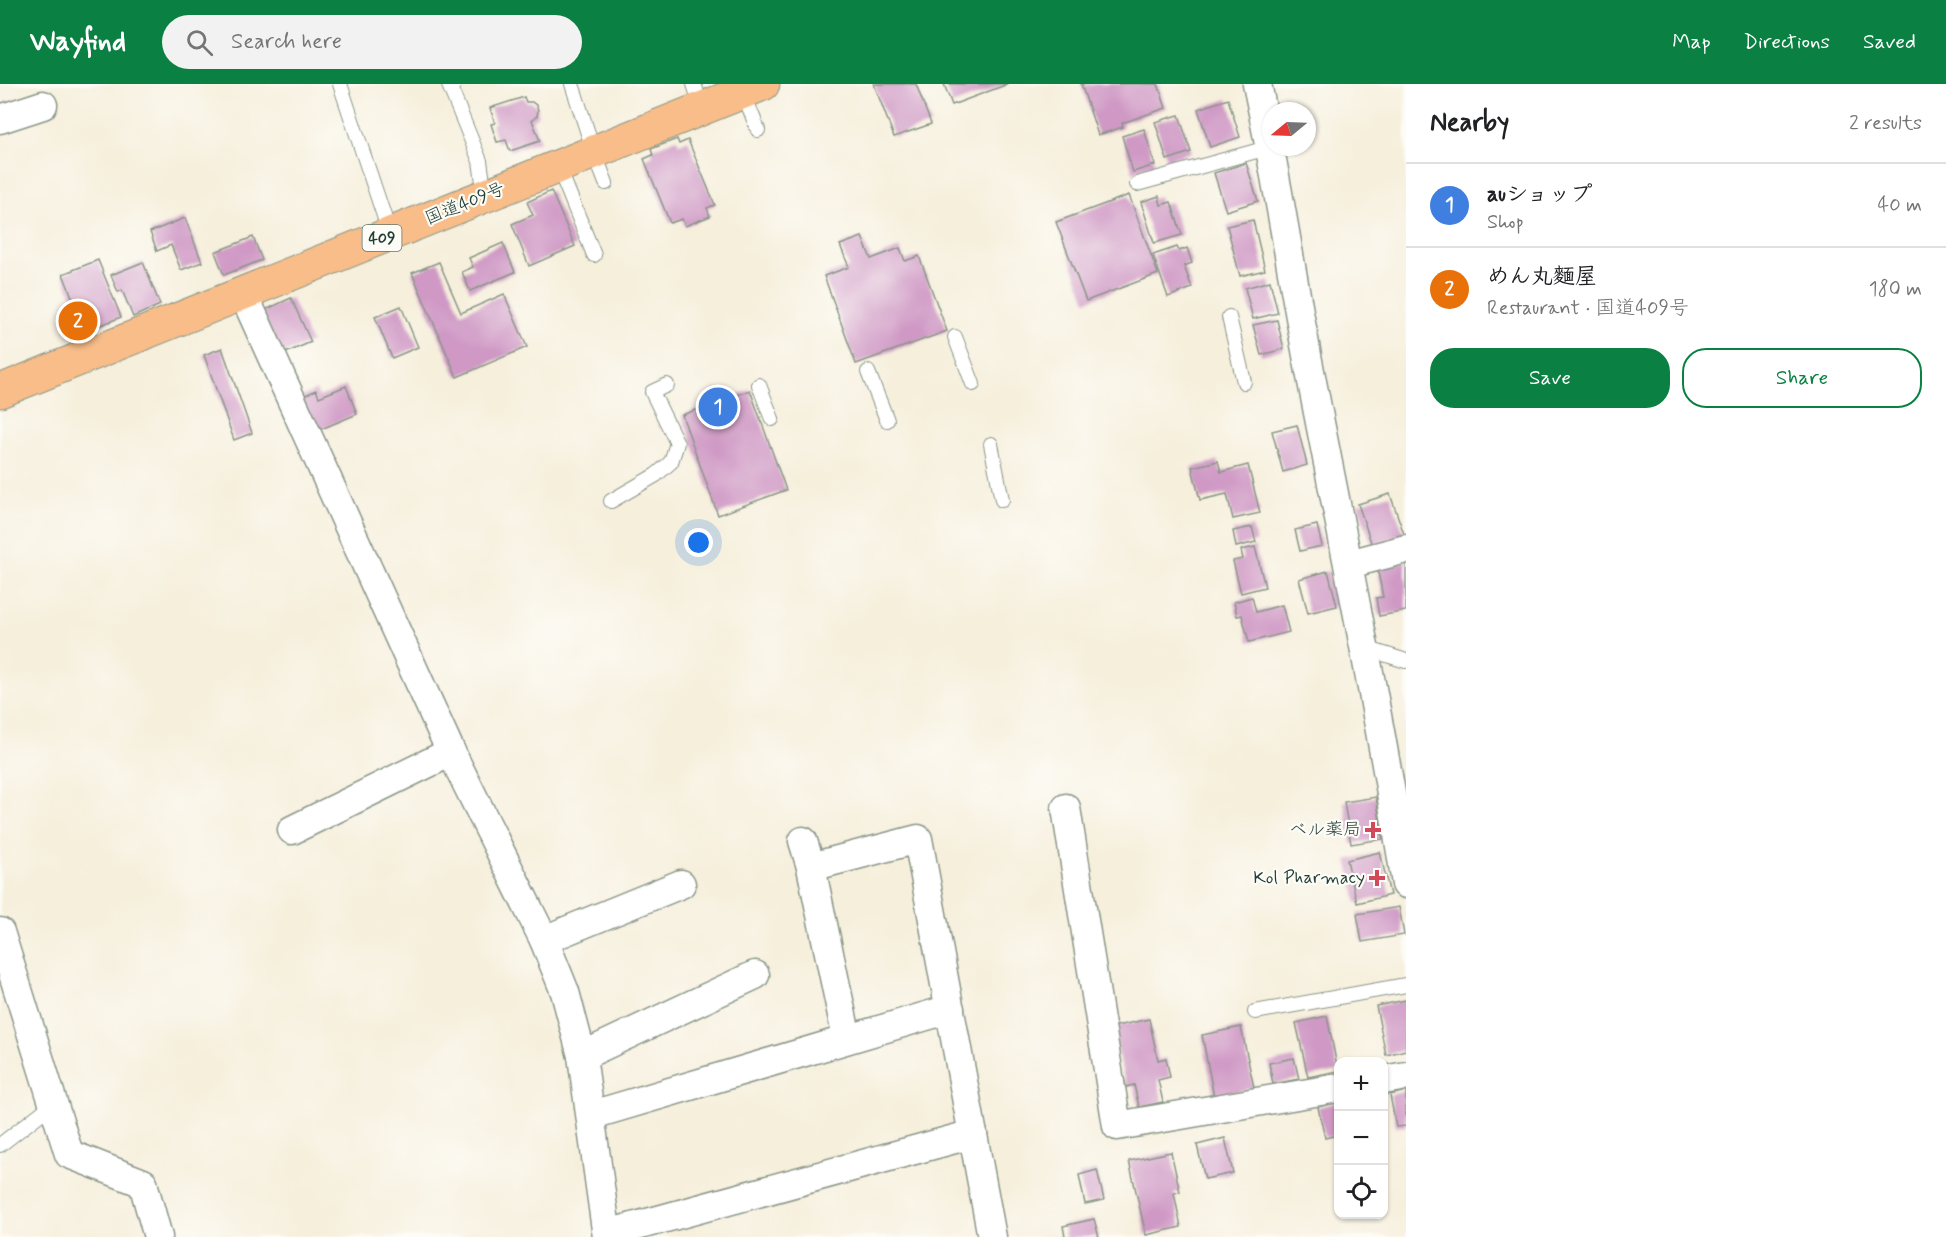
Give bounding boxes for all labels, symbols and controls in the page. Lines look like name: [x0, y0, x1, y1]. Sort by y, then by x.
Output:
search box: [162, 15, 582, 69]
text: Wayfind: [30, 24, 126, 61]
icon: search: [183, 26, 216, 59]
text: Search here: [231, 28, 342, 56]
text: Map: [1672, 28, 1711, 56]
text: Directions: [1744, 28, 1830, 56]
text: Saved: [1863, 28, 1916, 56]
north arrow: [1262, 102, 1316, 156]
text: Nearby: [1430, 106, 1509, 140]
text: 2 results: [1849, 110, 1922, 137]
street label: 国道409号: [421, 177, 509, 231]
text: auショップ: [1487, 181, 1592, 209]
text: 1: [1445, 192, 1454, 219]
text: 40 m: [1878, 192, 1922, 219]
text: Shop: [1487, 209, 1524, 236]
road number: 409: [362, 225, 401, 251]
text: めん丸麵屋: [1487, 263, 1597, 291]
text: 2: [1445, 276, 1454, 303]
text: 180 m: [1869, 276, 1922, 303]
text: Restaurant · 国道409号: [1487, 295, 1689, 322]
pin: 2: [58, 298, 98, 344]
button: Save: [1430, 348, 1670, 408]
button: Share: [1682, 348, 1922, 408]
pin: 1: [698, 384, 738, 430]
your location: [684, 528, 713, 557]
place label: ベル薬局: [1289, 818, 1361, 842]
marker: ベル薬局: [1366, 823, 1380, 837]
place label: Kol Pharmacy: [1253, 866, 1365, 890]
marker: Kol Pharmacy: [1370, 871, 1384, 885]
map controls: [1334, 1057, 1388, 1219]
button: +: [1334, 1057, 1388, 1111]
button: −: [1334, 1111, 1388, 1165]
button: locate: [1334, 1165, 1388, 1219]

